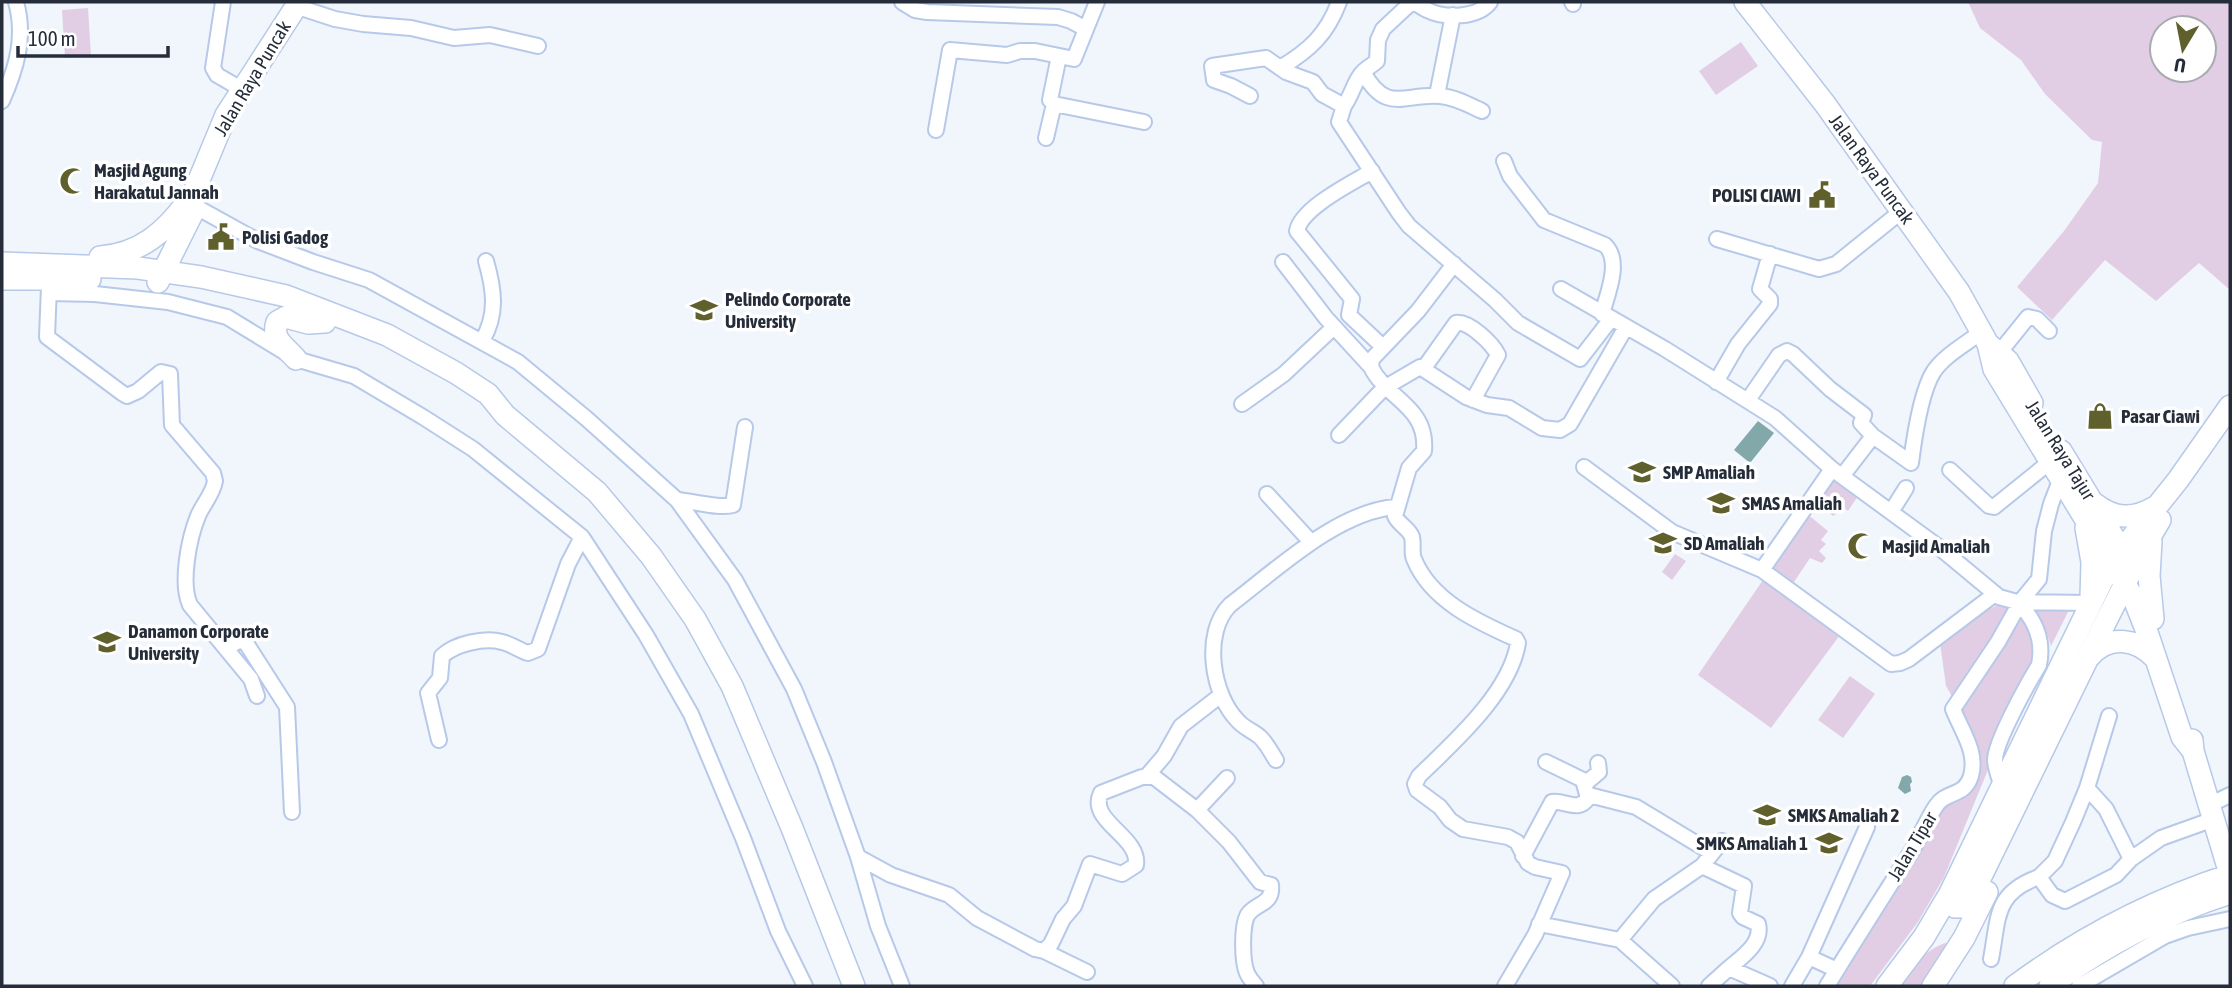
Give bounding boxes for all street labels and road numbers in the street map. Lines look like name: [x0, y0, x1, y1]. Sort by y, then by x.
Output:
street label: Jalan Raya Puncak: [209, 16, 295, 139]
street label: Jalan Raya Puncak: [1825, 110, 1919, 229]
street label: Jalan Raya Tajur: [2022, 396, 2100, 504]
street label: Jalan Tipar: [1883, 807, 1941, 884]

